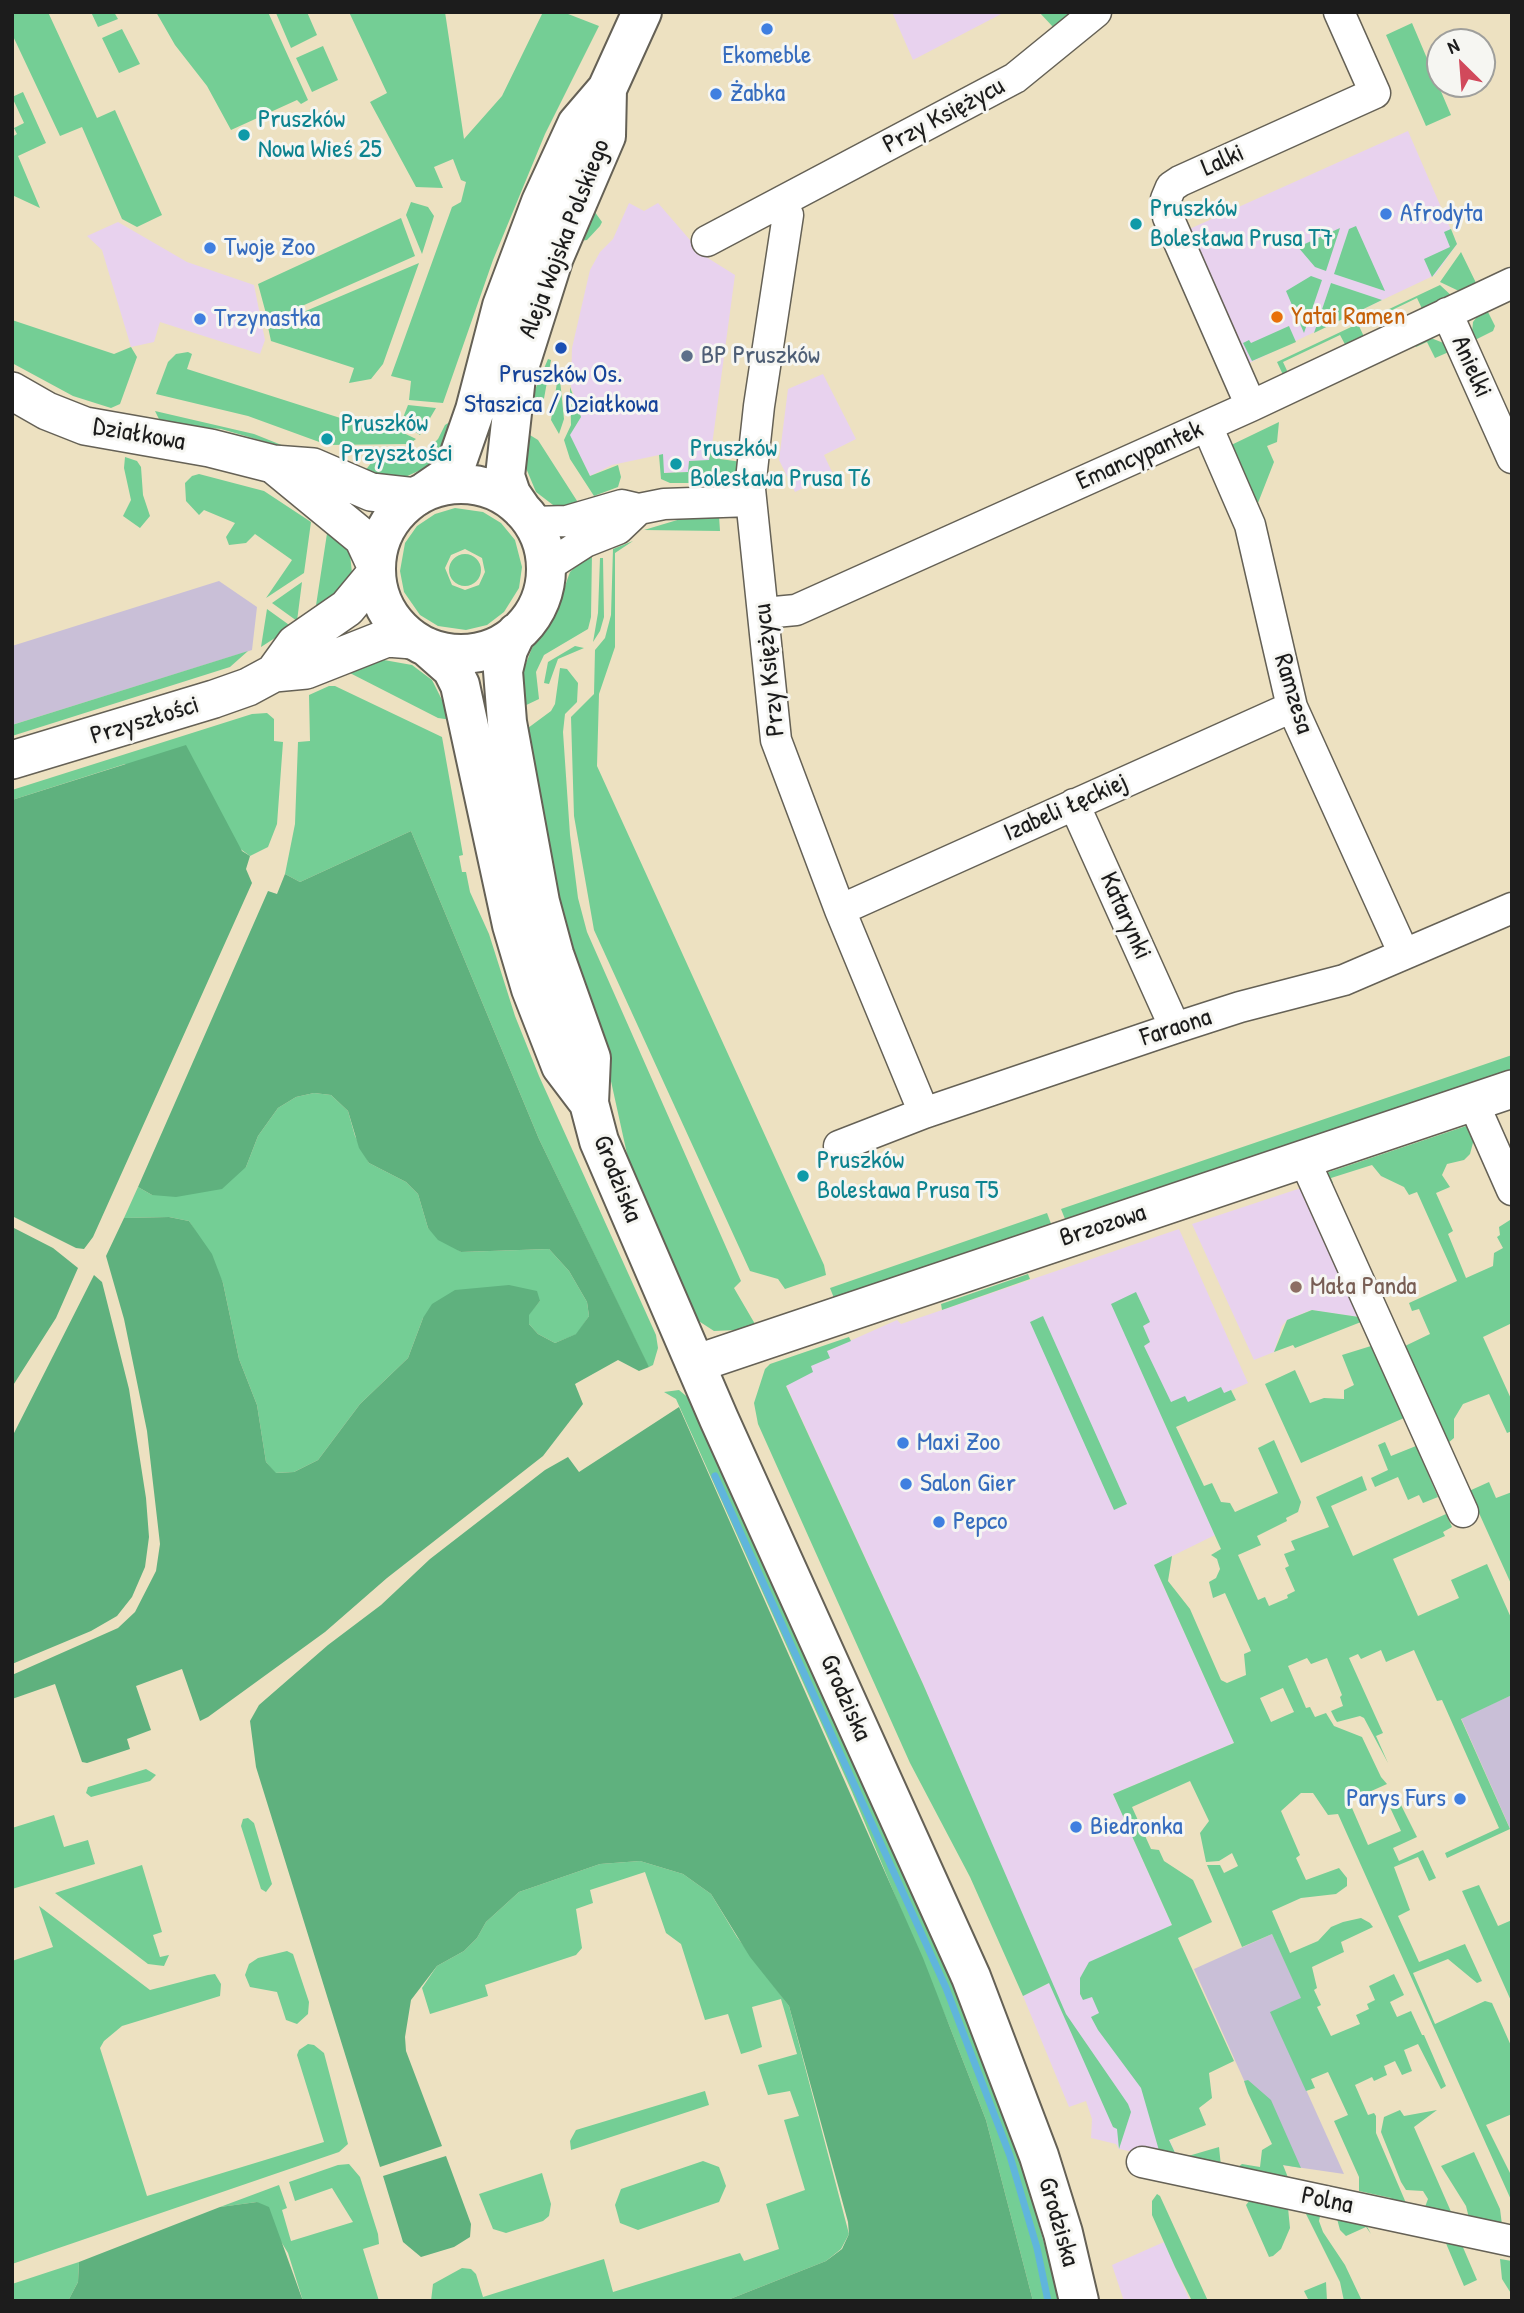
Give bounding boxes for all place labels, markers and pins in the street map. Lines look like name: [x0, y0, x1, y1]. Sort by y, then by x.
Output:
marker: Ekomeble: [759, 21, 775, 37]
place label: Ekomeble: [723, 40, 811, 72]
place label: Żabka: [730, 78, 785, 110]
marker: Żabka: [708, 86, 724, 102]
place label: Pruszków Nowa Wieś 25: [258, 104, 382, 166]
marker: Pruszków Nowa Wieś 25: [236, 127, 252, 143]
place label: Pruszków Bolesława Prusa T7: [1150, 193, 1333, 255]
place label: Afrodyta: [1400, 198, 1483, 230]
marker: Afrodyta: [1378, 206, 1394, 222]
marker: Pruszków Bolesława Prusa T7: [1128, 216, 1144, 232]
place label: Twoje Zoo: [224, 232, 315, 264]
marker: Twoje Zoo: [202, 240, 218, 256]
place label: Yatai Ramen: [1291, 301, 1405, 333]
place label: Trzynastka: [214, 303, 320, 335]
marker: Yatai Ramen: [1269, 309, 1285, 325]
marker: Trzynastka: [192, 311, 208, 327]
marker: Pruszków Os. Staszica / Działkowa: [553, 340, 569, 356]
place label: BP Pruszków: [701, 340, 820, 372]
marker: BP Pruszków: [679, 348, 695, 364]
place label: Pruszków Os. Staszica / Działkowa: [464, 359, 658, 420]
place label: Pruszków Przyszłości: [341, 408, 453, 470]
marker: Pruszków Przyszłości: [319, 431, 335, 447]
place label: Pruszków Bolesława Prusa T6: [690, 433, 871, 494]
marker: Pruszków Bolesława Prusa T6: [668, 456, 684, 472]
place label: Pruszków Bolesława Prusa T5: [817, 1145, 998, 1206]
marker: Pruszków Bolesława Prusa T5: [795, 1168, 811, 1184]
place label: Mała Panda: [1310, 1271, 1416, 1303]
marker: Mała Panda: [1288, 1279, 1304, 1295]
place label: Maxi Zoo: [917, 1427, 1000, 1459]
marker: Maxi Zoo: [895, 1435, 911, 1451]
place label: Salon Gier: [920, 1468, 1016, 1500]
marker: Salon Gier: [898, 1476, 914, 1492]
place label: Pepco: [953, 1506, 1008, 1538]
marker: Pepco: [931, 1514, 947, 1530]
place label: Parys Furs: [1346, 1783, 1446, 1815]
marker: Parys Furs: [1452, 1791, 1468, 1807]
place label: Biedronka: [1090, 1811, 1183, 1843]
marker: Biedronka: [1068, 1819, 1084, 1835]

